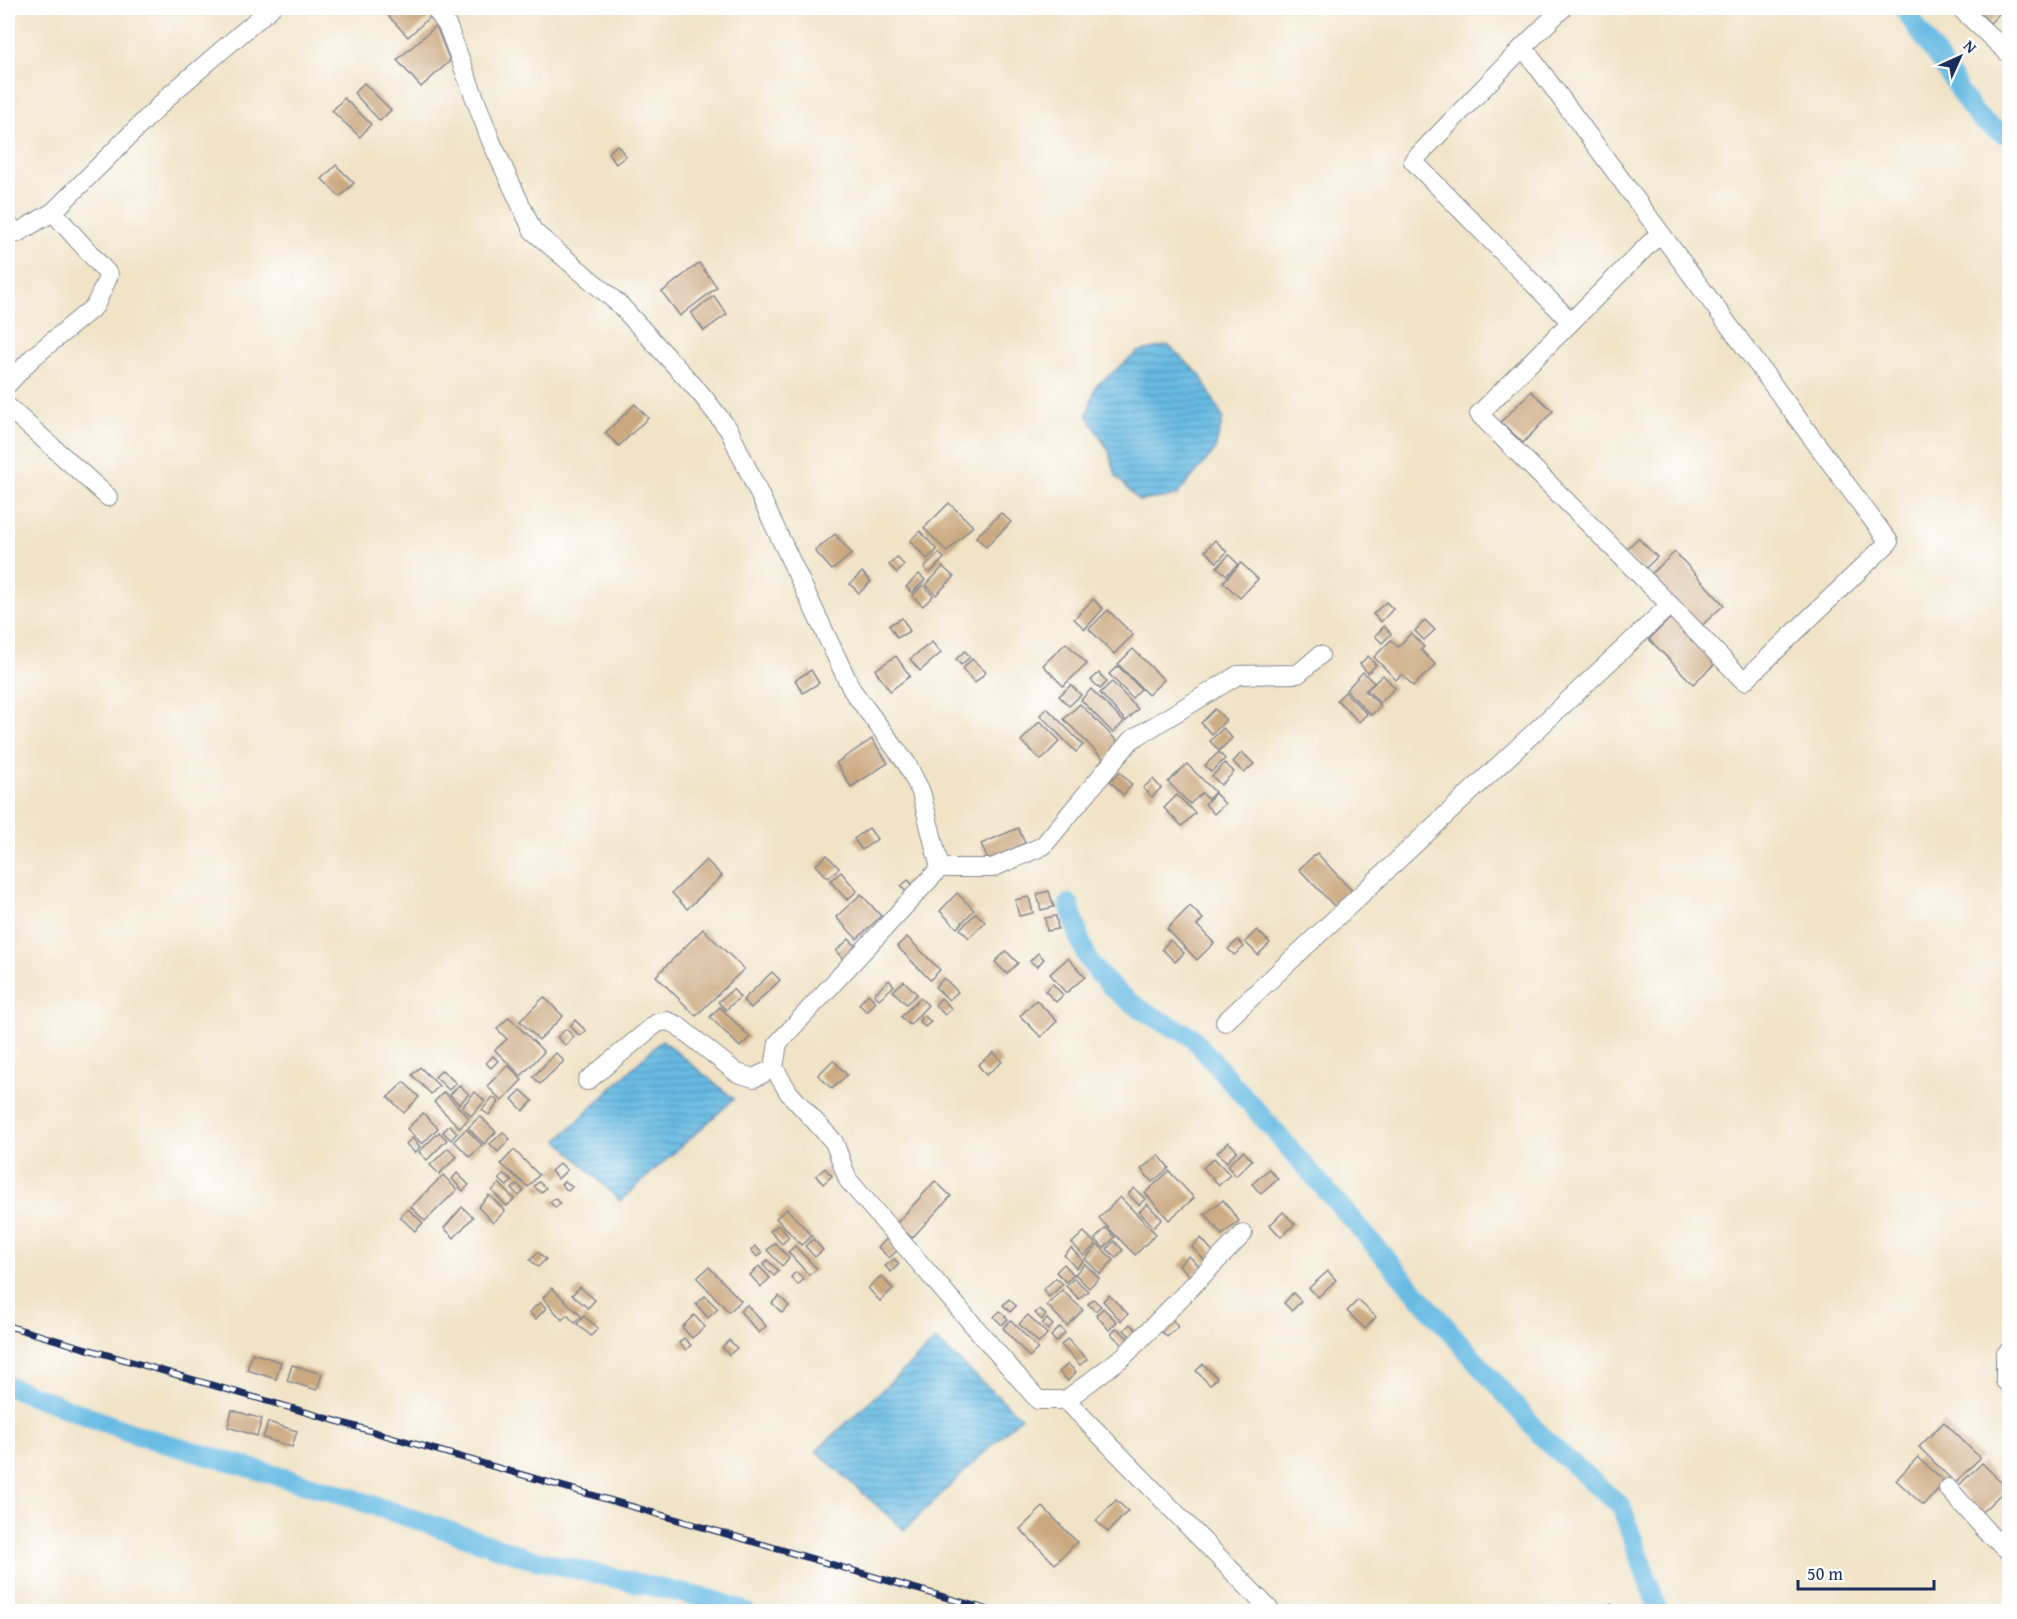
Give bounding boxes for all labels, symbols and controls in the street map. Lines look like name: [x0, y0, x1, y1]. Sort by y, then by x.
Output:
north arrow: [1930, 27, 1990, 87]
text: N: [1958, 34, 1983, 59]
scale bar: [1798, 1553, 1934, 1591]
text: 50 m: [1807, 1560, 1843, 1587]

